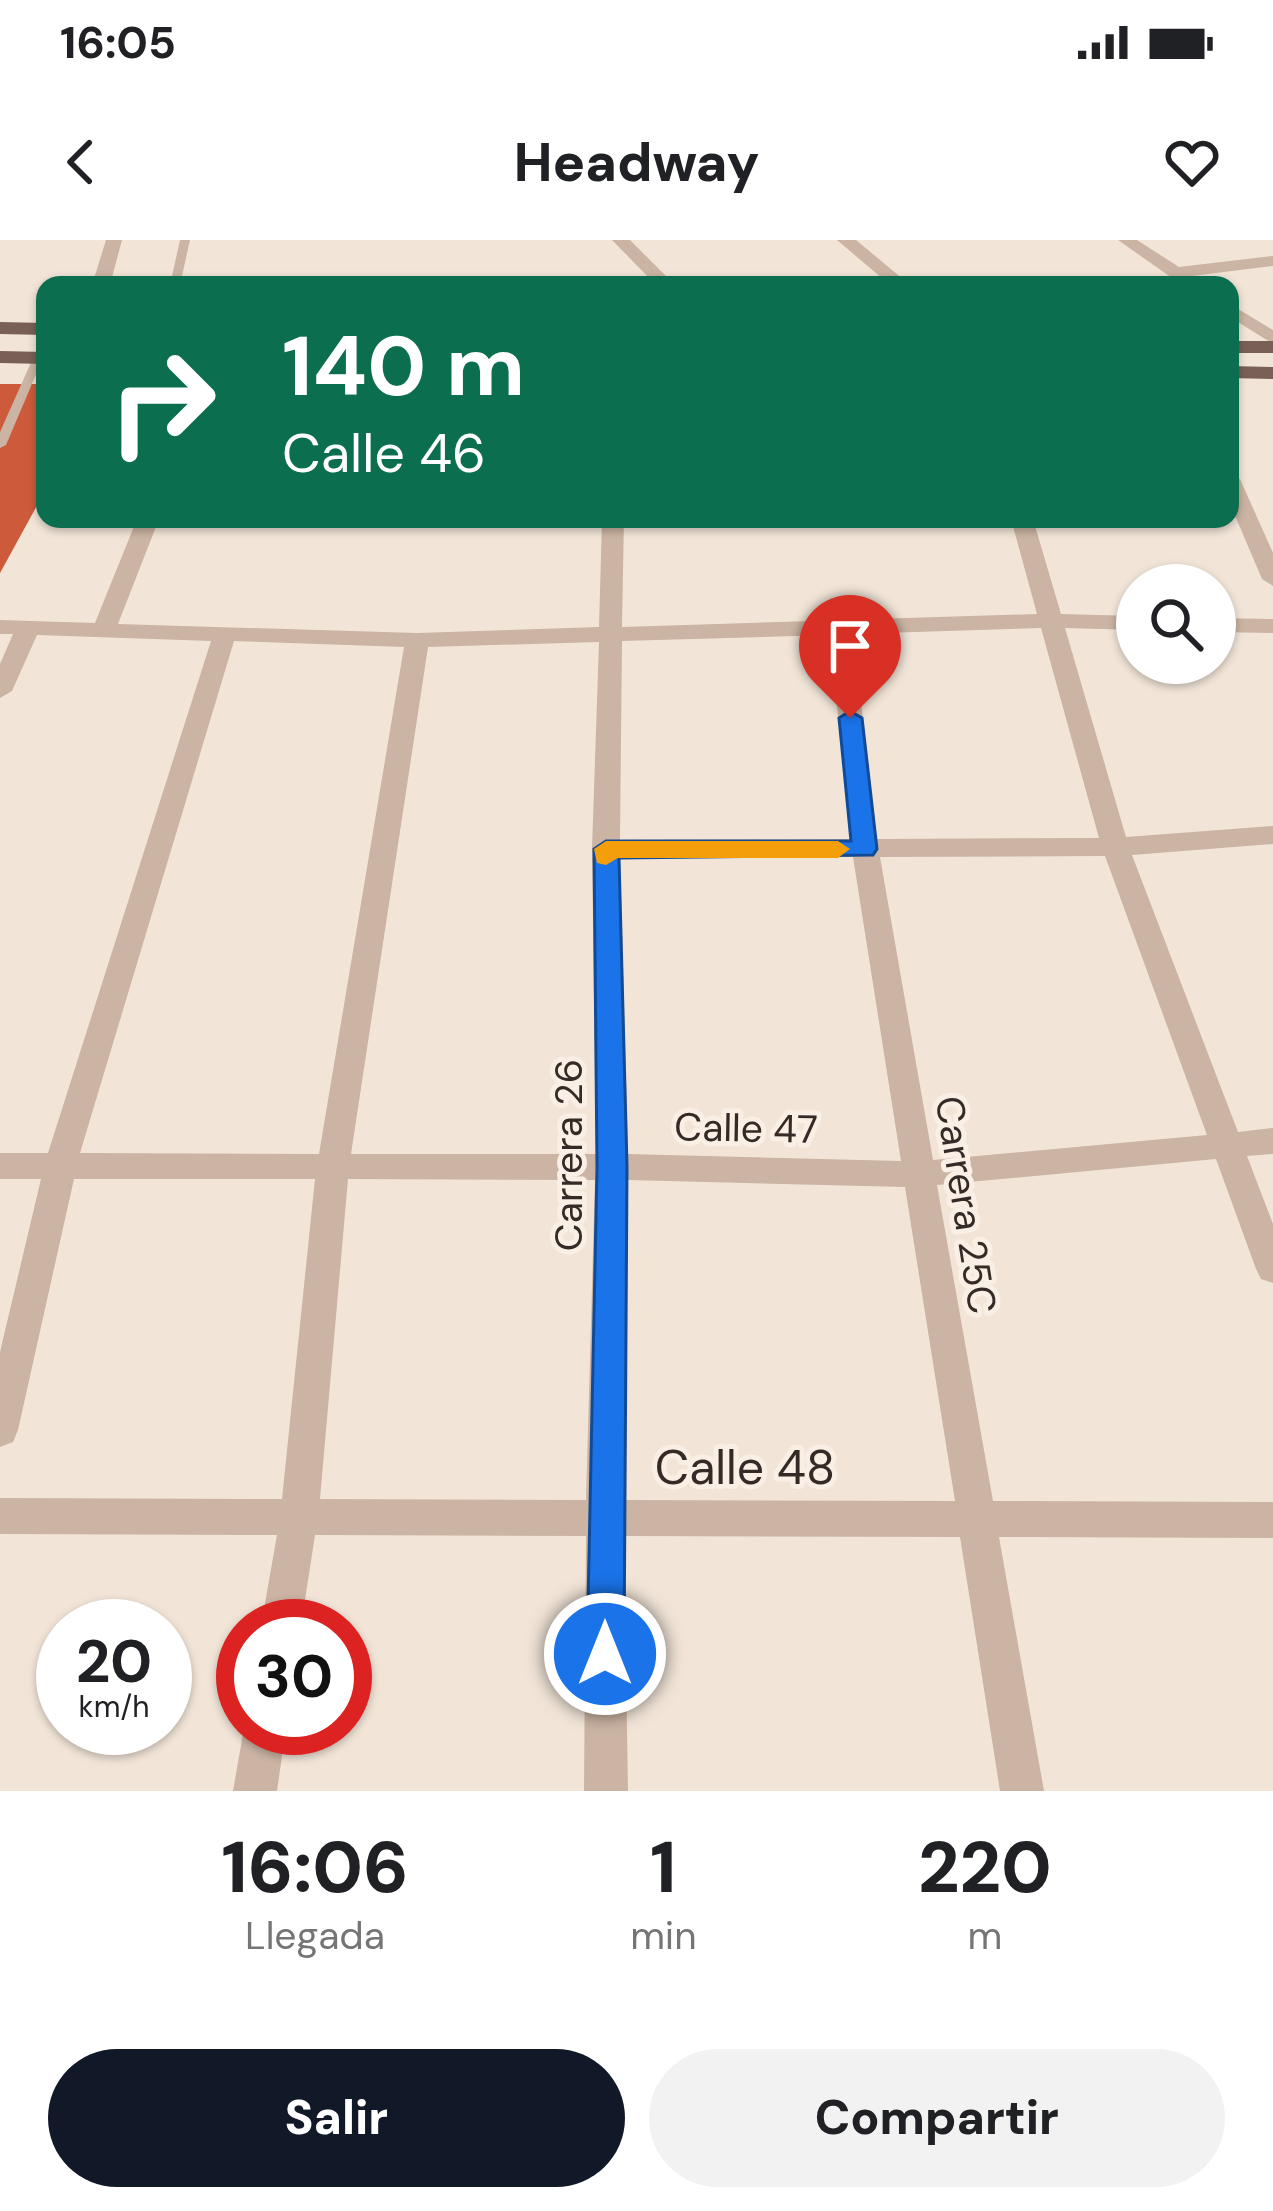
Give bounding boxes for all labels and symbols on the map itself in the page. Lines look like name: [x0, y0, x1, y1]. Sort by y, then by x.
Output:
pin: [799, 595, 901, 718]
street label: Carrera 26: [543, 1059, 594, 1251]
street label: Carrera 25C: [924, 1093, 1008, 1317]
street label: Calle 47: [674, 1101, 818, 1155]
street label: Calle 48: [655, 1436, 835, 1499]
position arrow: [542, 1591, 668, 1717]
speed limit sign: 30: [216, 1599, 372, 1755]

